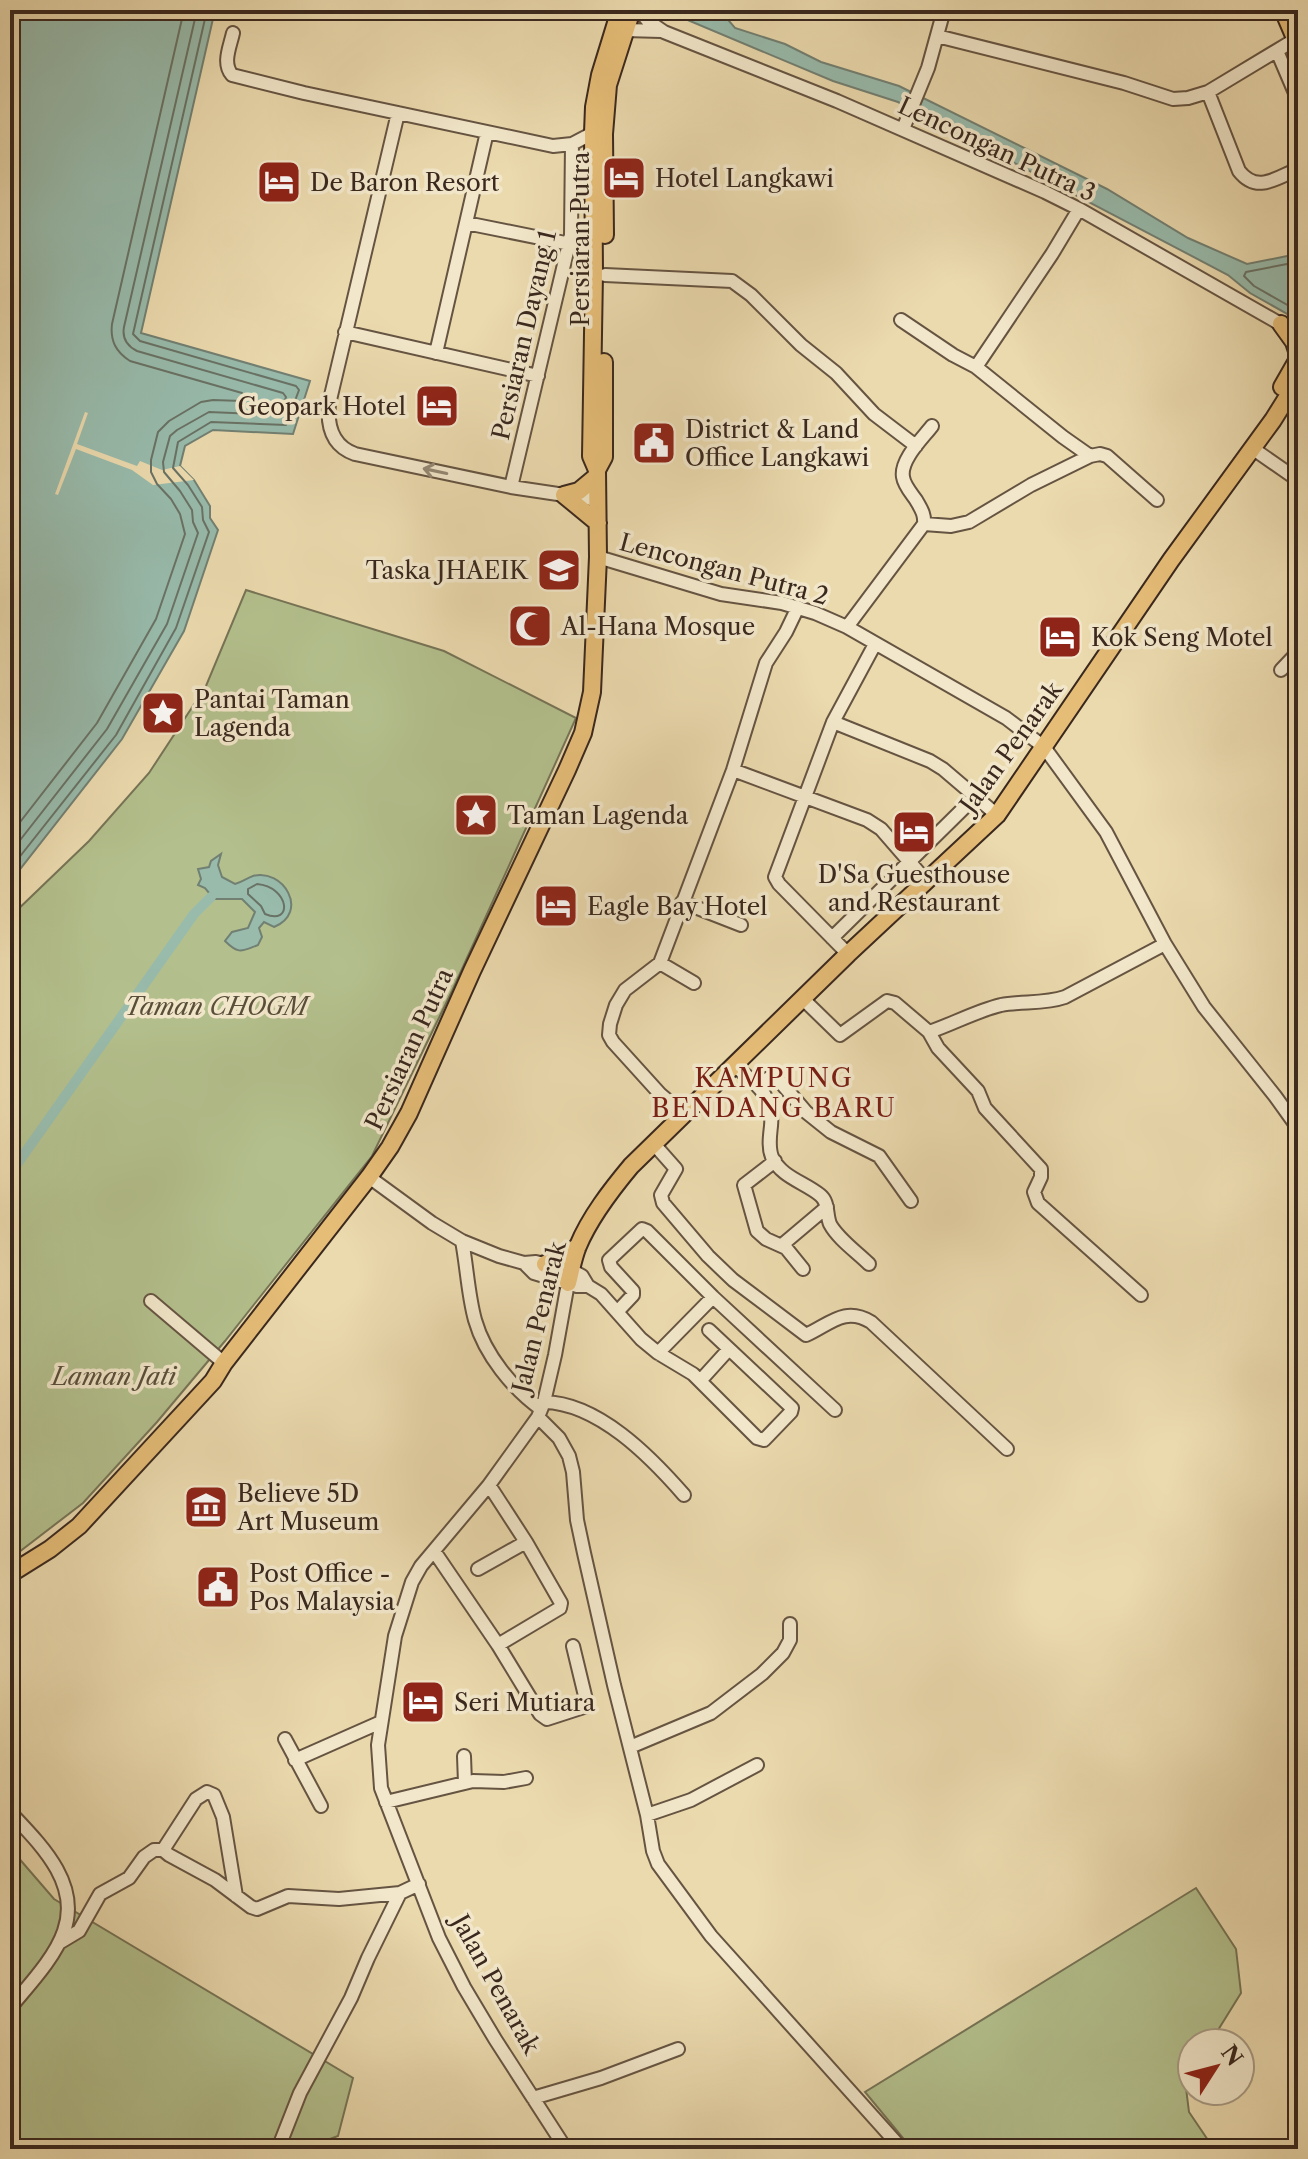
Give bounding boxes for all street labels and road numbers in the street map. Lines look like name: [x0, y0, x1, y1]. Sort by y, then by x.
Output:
street label: Lencongan Putra 3: [894, 91, 1100, 207]
street label: Persiaran Putra: [566, 151, 595, 327]
street label: Persiaran Dayang 1: [486, 227, 562, 443]
street label: Lencongan Putra 2: [616, 527, 832, 611]
street label: Jalan Penarak: [951, 675, 1069, 821]
street label: Persiaran Putra: [359, 963, 459, 1134]
street label: Jalan Penarak: [505, 1237, 572, 1400]
street label: Jalan Penarak: [444, 1906, 547, 2060]

